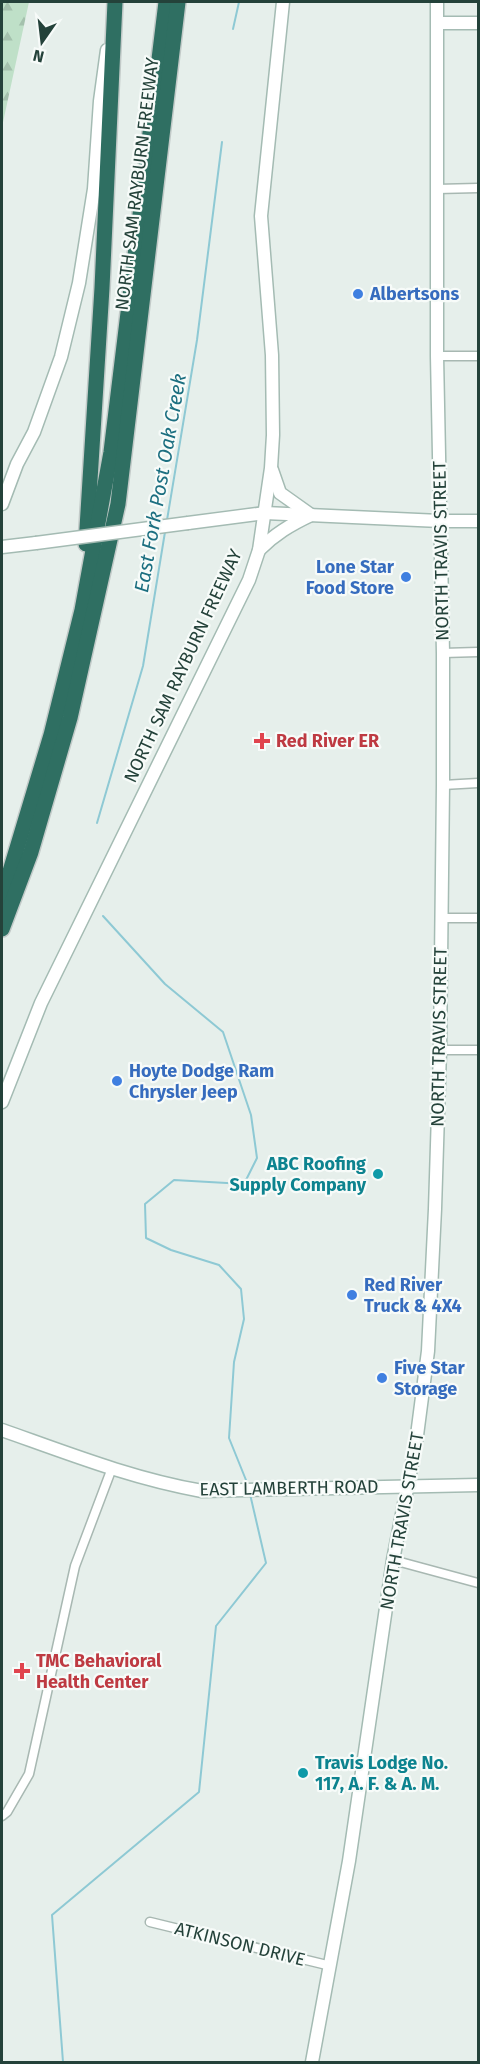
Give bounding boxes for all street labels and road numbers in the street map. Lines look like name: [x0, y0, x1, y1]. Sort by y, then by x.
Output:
street label: NORTH SAM RAYBURN FREEWAY: [111, 56, 163, 312]
street label: NORTH TRAVIS STREET: [428, 460, 454, 641]
street label: NORTH SAM RAYBURN FREEWAY: [119, 546, 247, 786]
street label: NORTH TRAVIS STREET: [426, 946, 452, 1127]
street label: NORTH TRAVIS STREET: [376, 1430, 429, 1612]
street label: EAST LAMBERTH ROAD: [199, 1475, 379, 1501]
street label: ATKINSON DRIVE: [172, 1917, 308, 1971]

